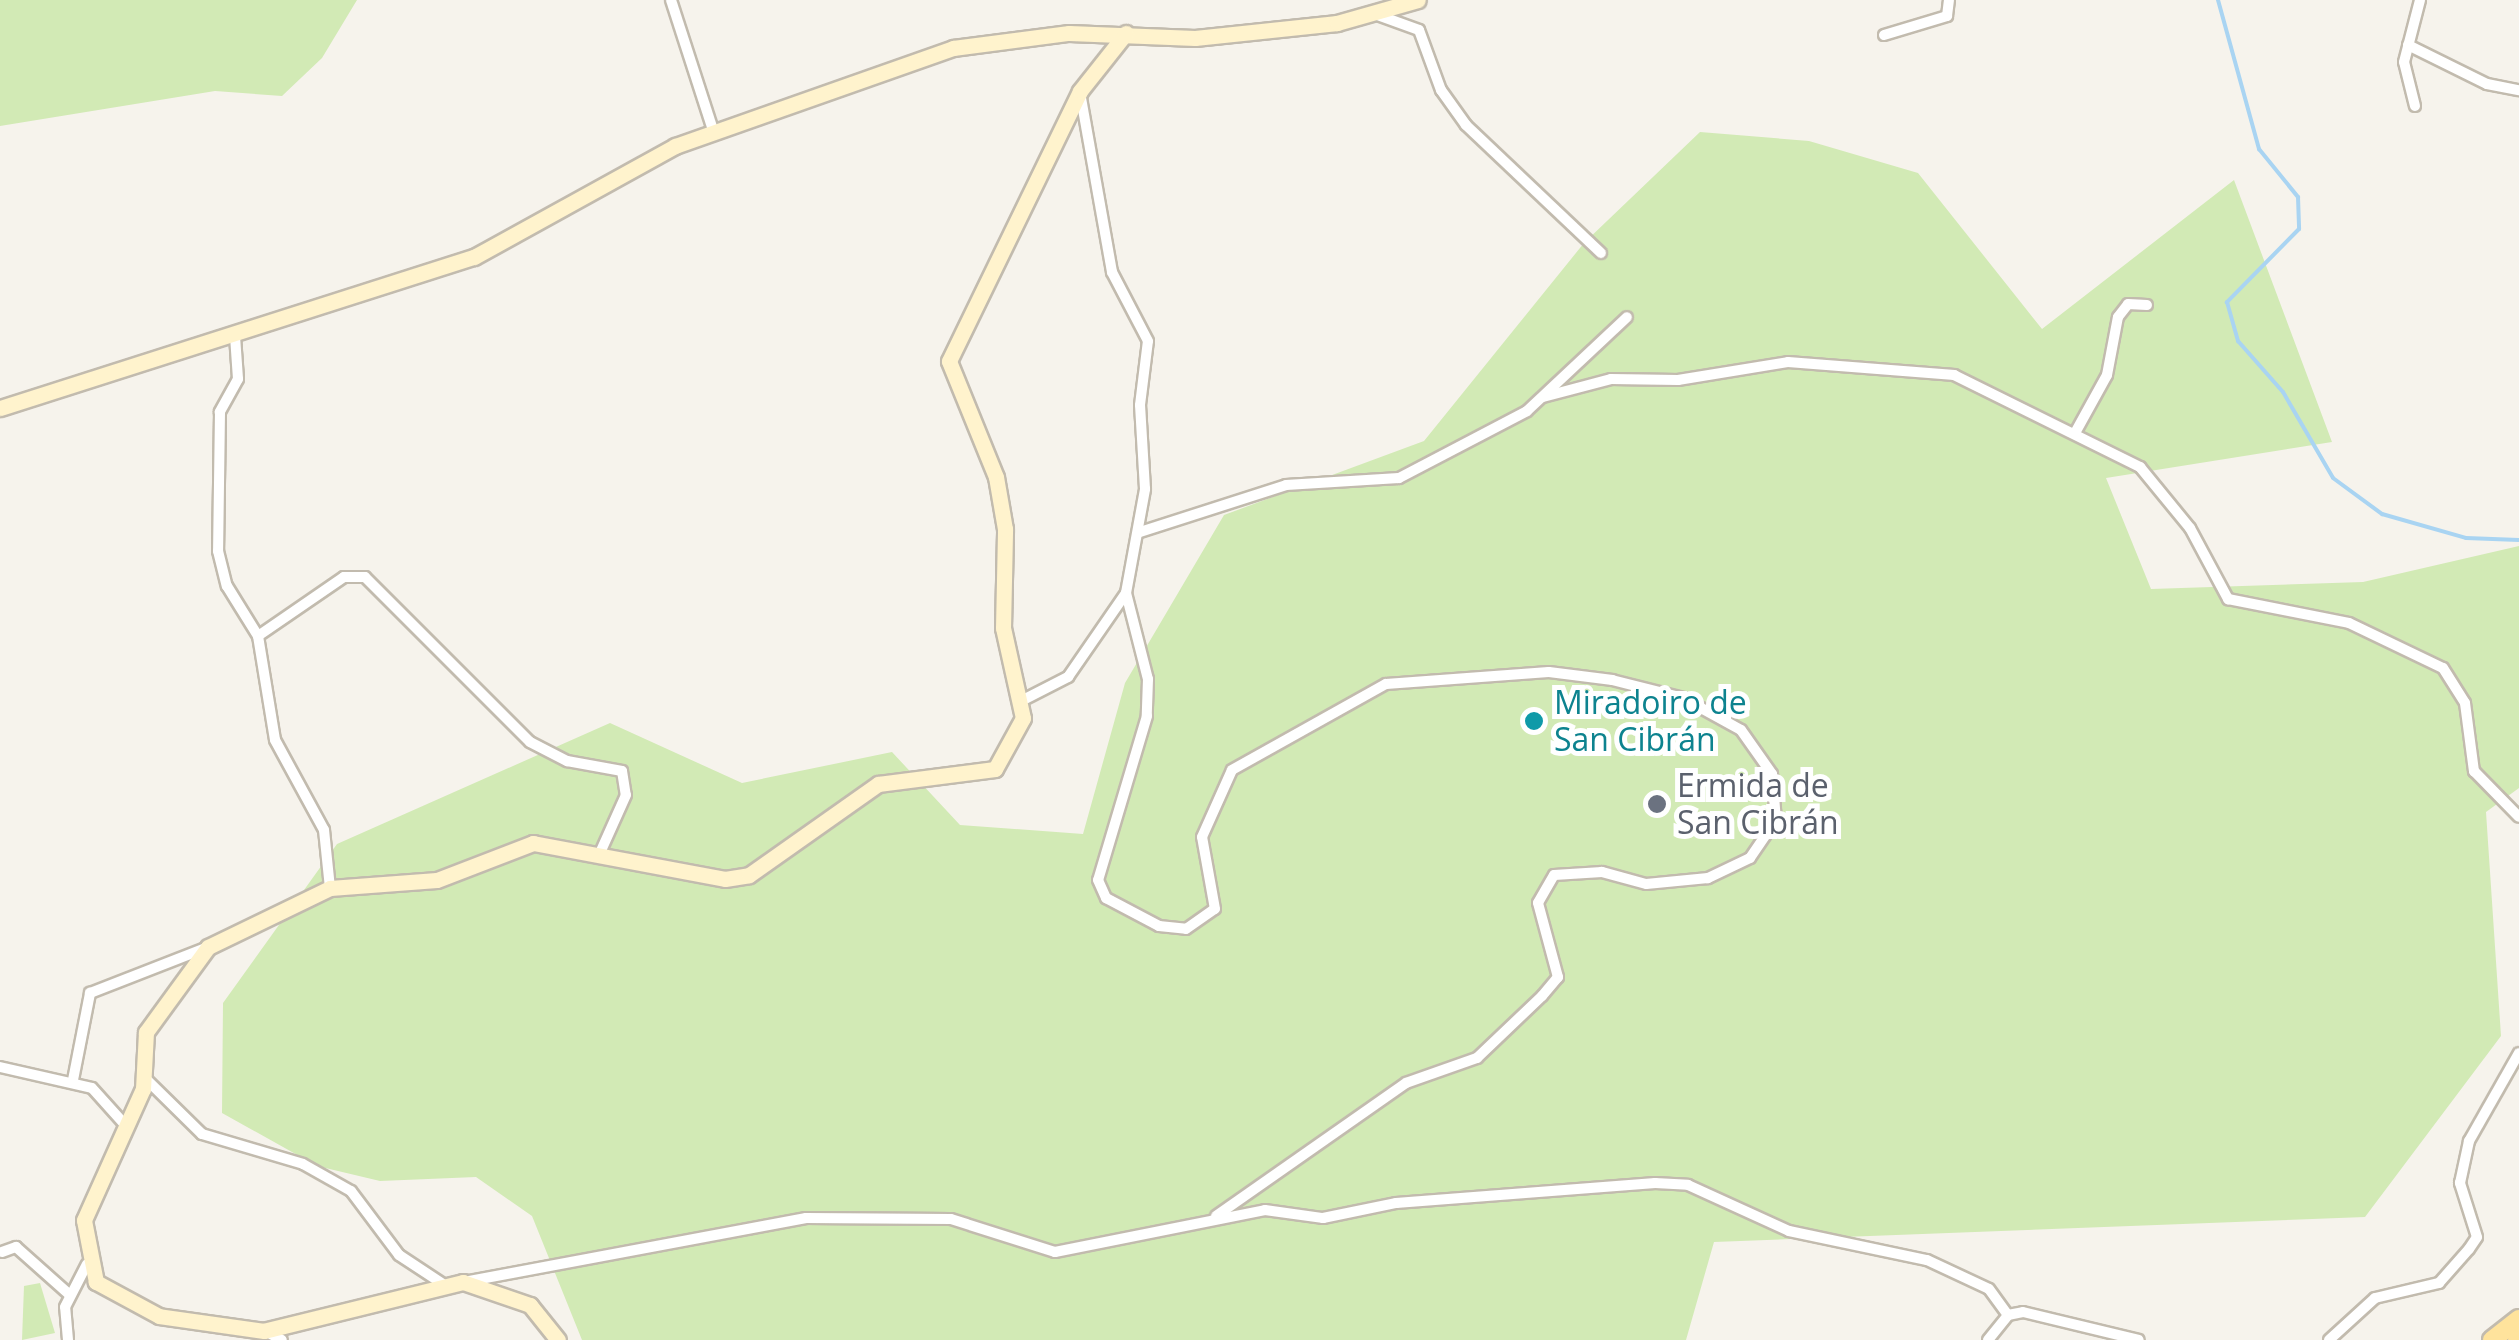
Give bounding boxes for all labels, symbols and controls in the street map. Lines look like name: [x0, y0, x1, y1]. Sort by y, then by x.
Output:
place label: Miradoiro de San Cibrán: [1554, 684, 1747, 759]
marker: Miradoiro de San Cibrán: [1523, 710, 1545, 732]
place label: Ermida de San Cibrán: [1677, 767, 1839, 842]
marker: Ermida de San Cibrán: [1646, 793, 1668, 815]

